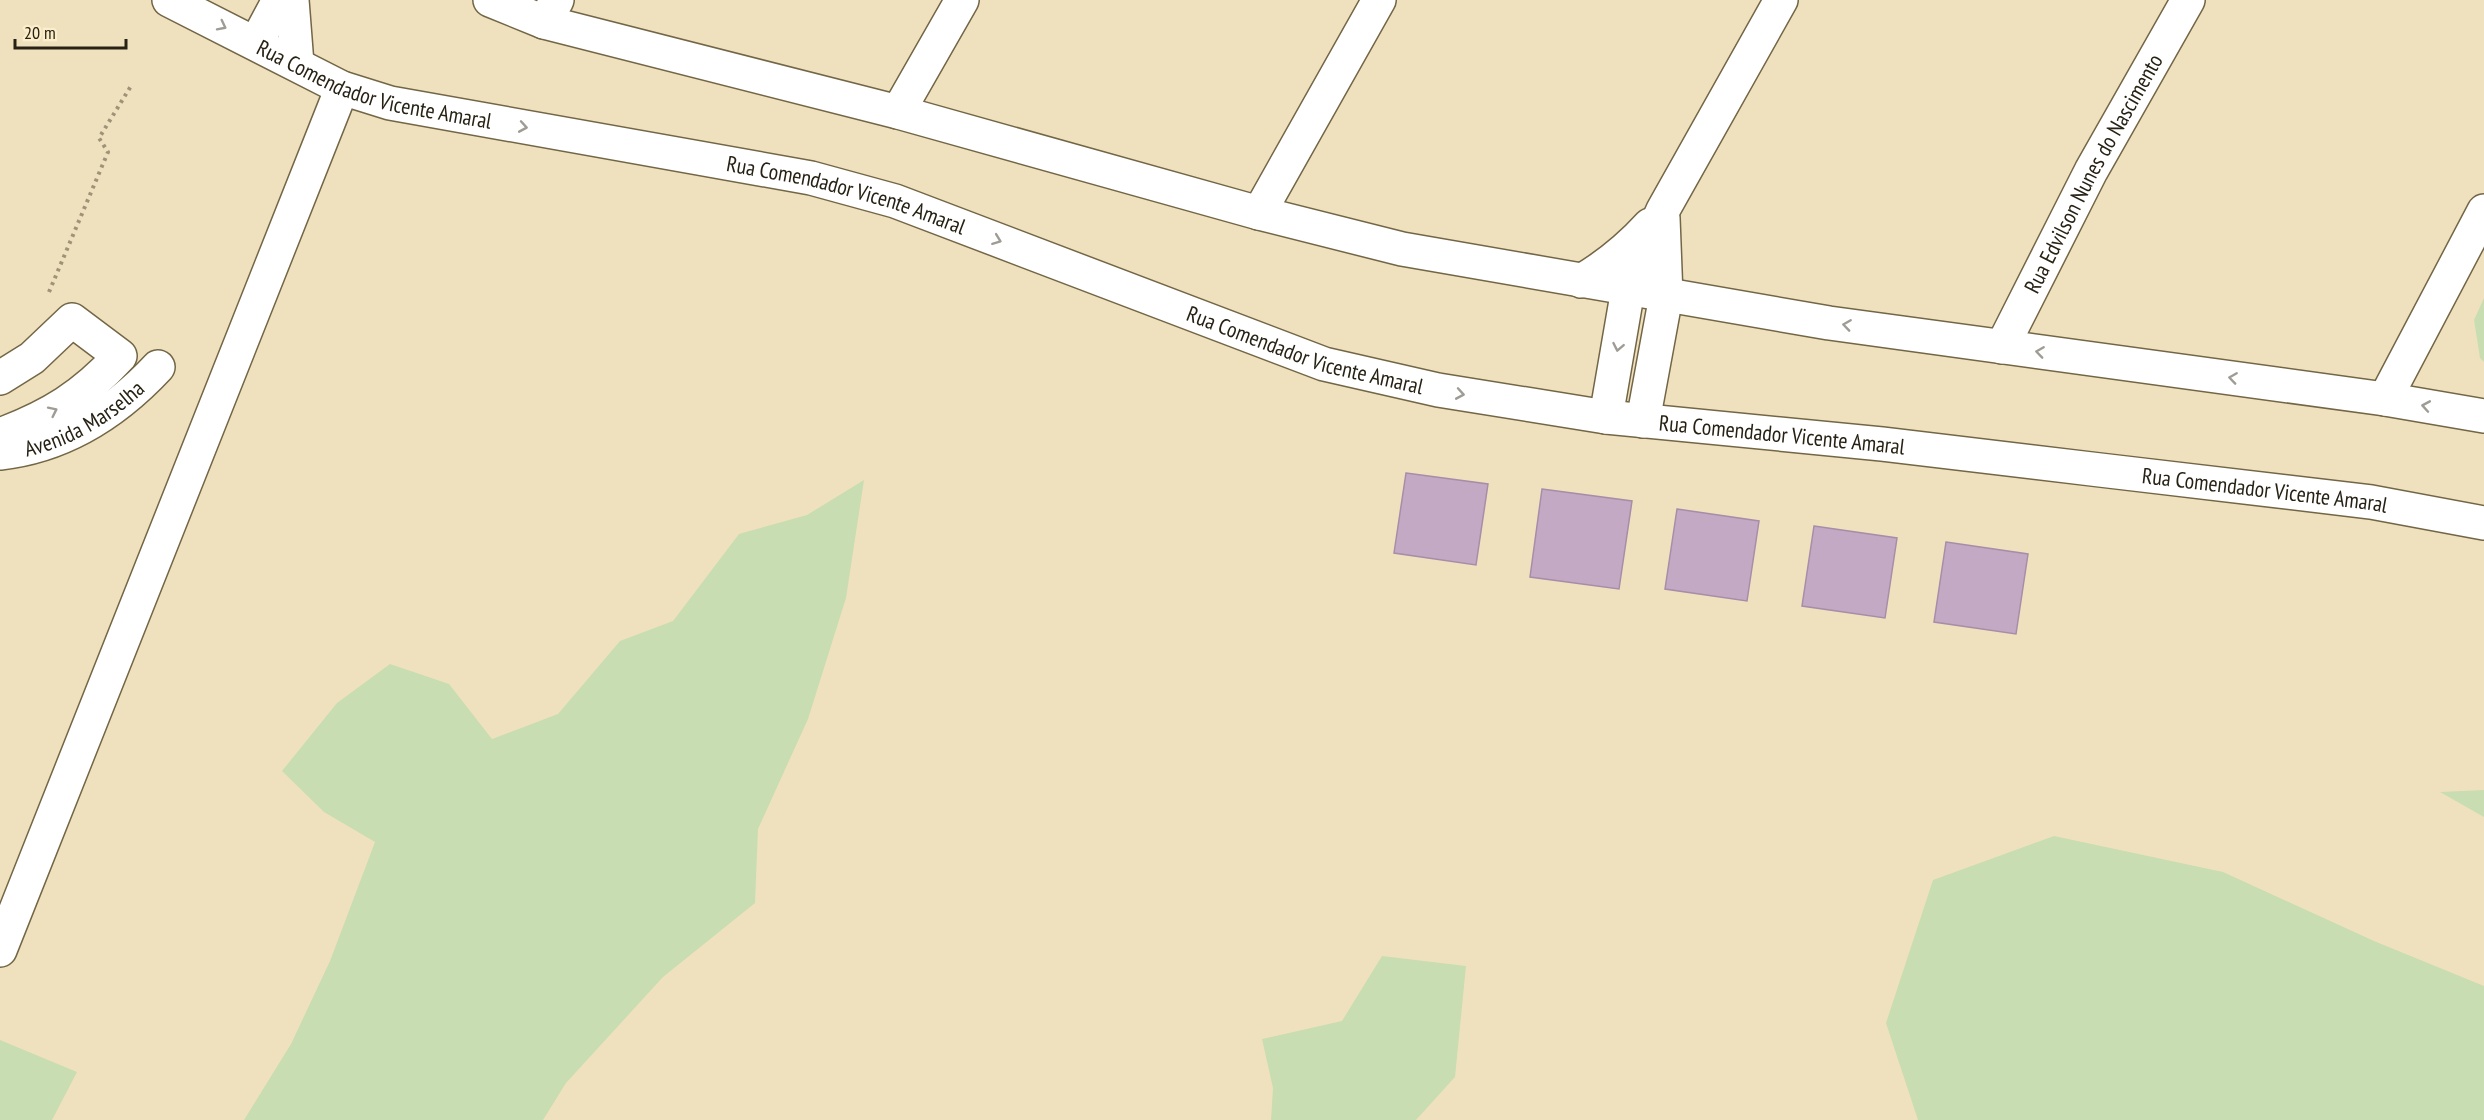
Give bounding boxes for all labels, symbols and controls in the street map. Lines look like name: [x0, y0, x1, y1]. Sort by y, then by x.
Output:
scale bar: [15, 12, 126, 50]
one-way arrow: [215, 19, 226, 30]
text: 20 m: [24, 21, 56, 44]
street label: Rua Comendador Vicente Amaral: [252, 33, 495, 135]
street label: Rua Edvilson Nunes do Nascimento: [2018, 49, 2169, 298]
one-way arrow: [518, 120, 528, 133]
street label: Rua Comendador Vicente Amaral: [724, 149, 970, 241]
one-way arrow: [991, 233, 1002, 245]
street label: Rua Comendador Vicente Amaral: [1183, 299, 1427, 400]
one-way arrow: [1842, 320, 1852, 332]
one-way arrow: [1612, 341, 1625, 351]
one-way arrow: [2035, 347, 2045, 359]
one-way arrow: [2229, 373, 2238, 385]
street label: Avenida Marselha: [21, 374, 150, 463]
one-way arrow: [1455, 387, 1465, 400]
one-way arrow: [2422, 400, 2432, 413]
one-way arrow: [47, 407, 58, 419]
street label: Rua Comendador Vicente Amaral: [1658, 408, 1907, 461]
street label: Rua Comendador Vicente Amaral: [2141, 461, 2391, 519]

